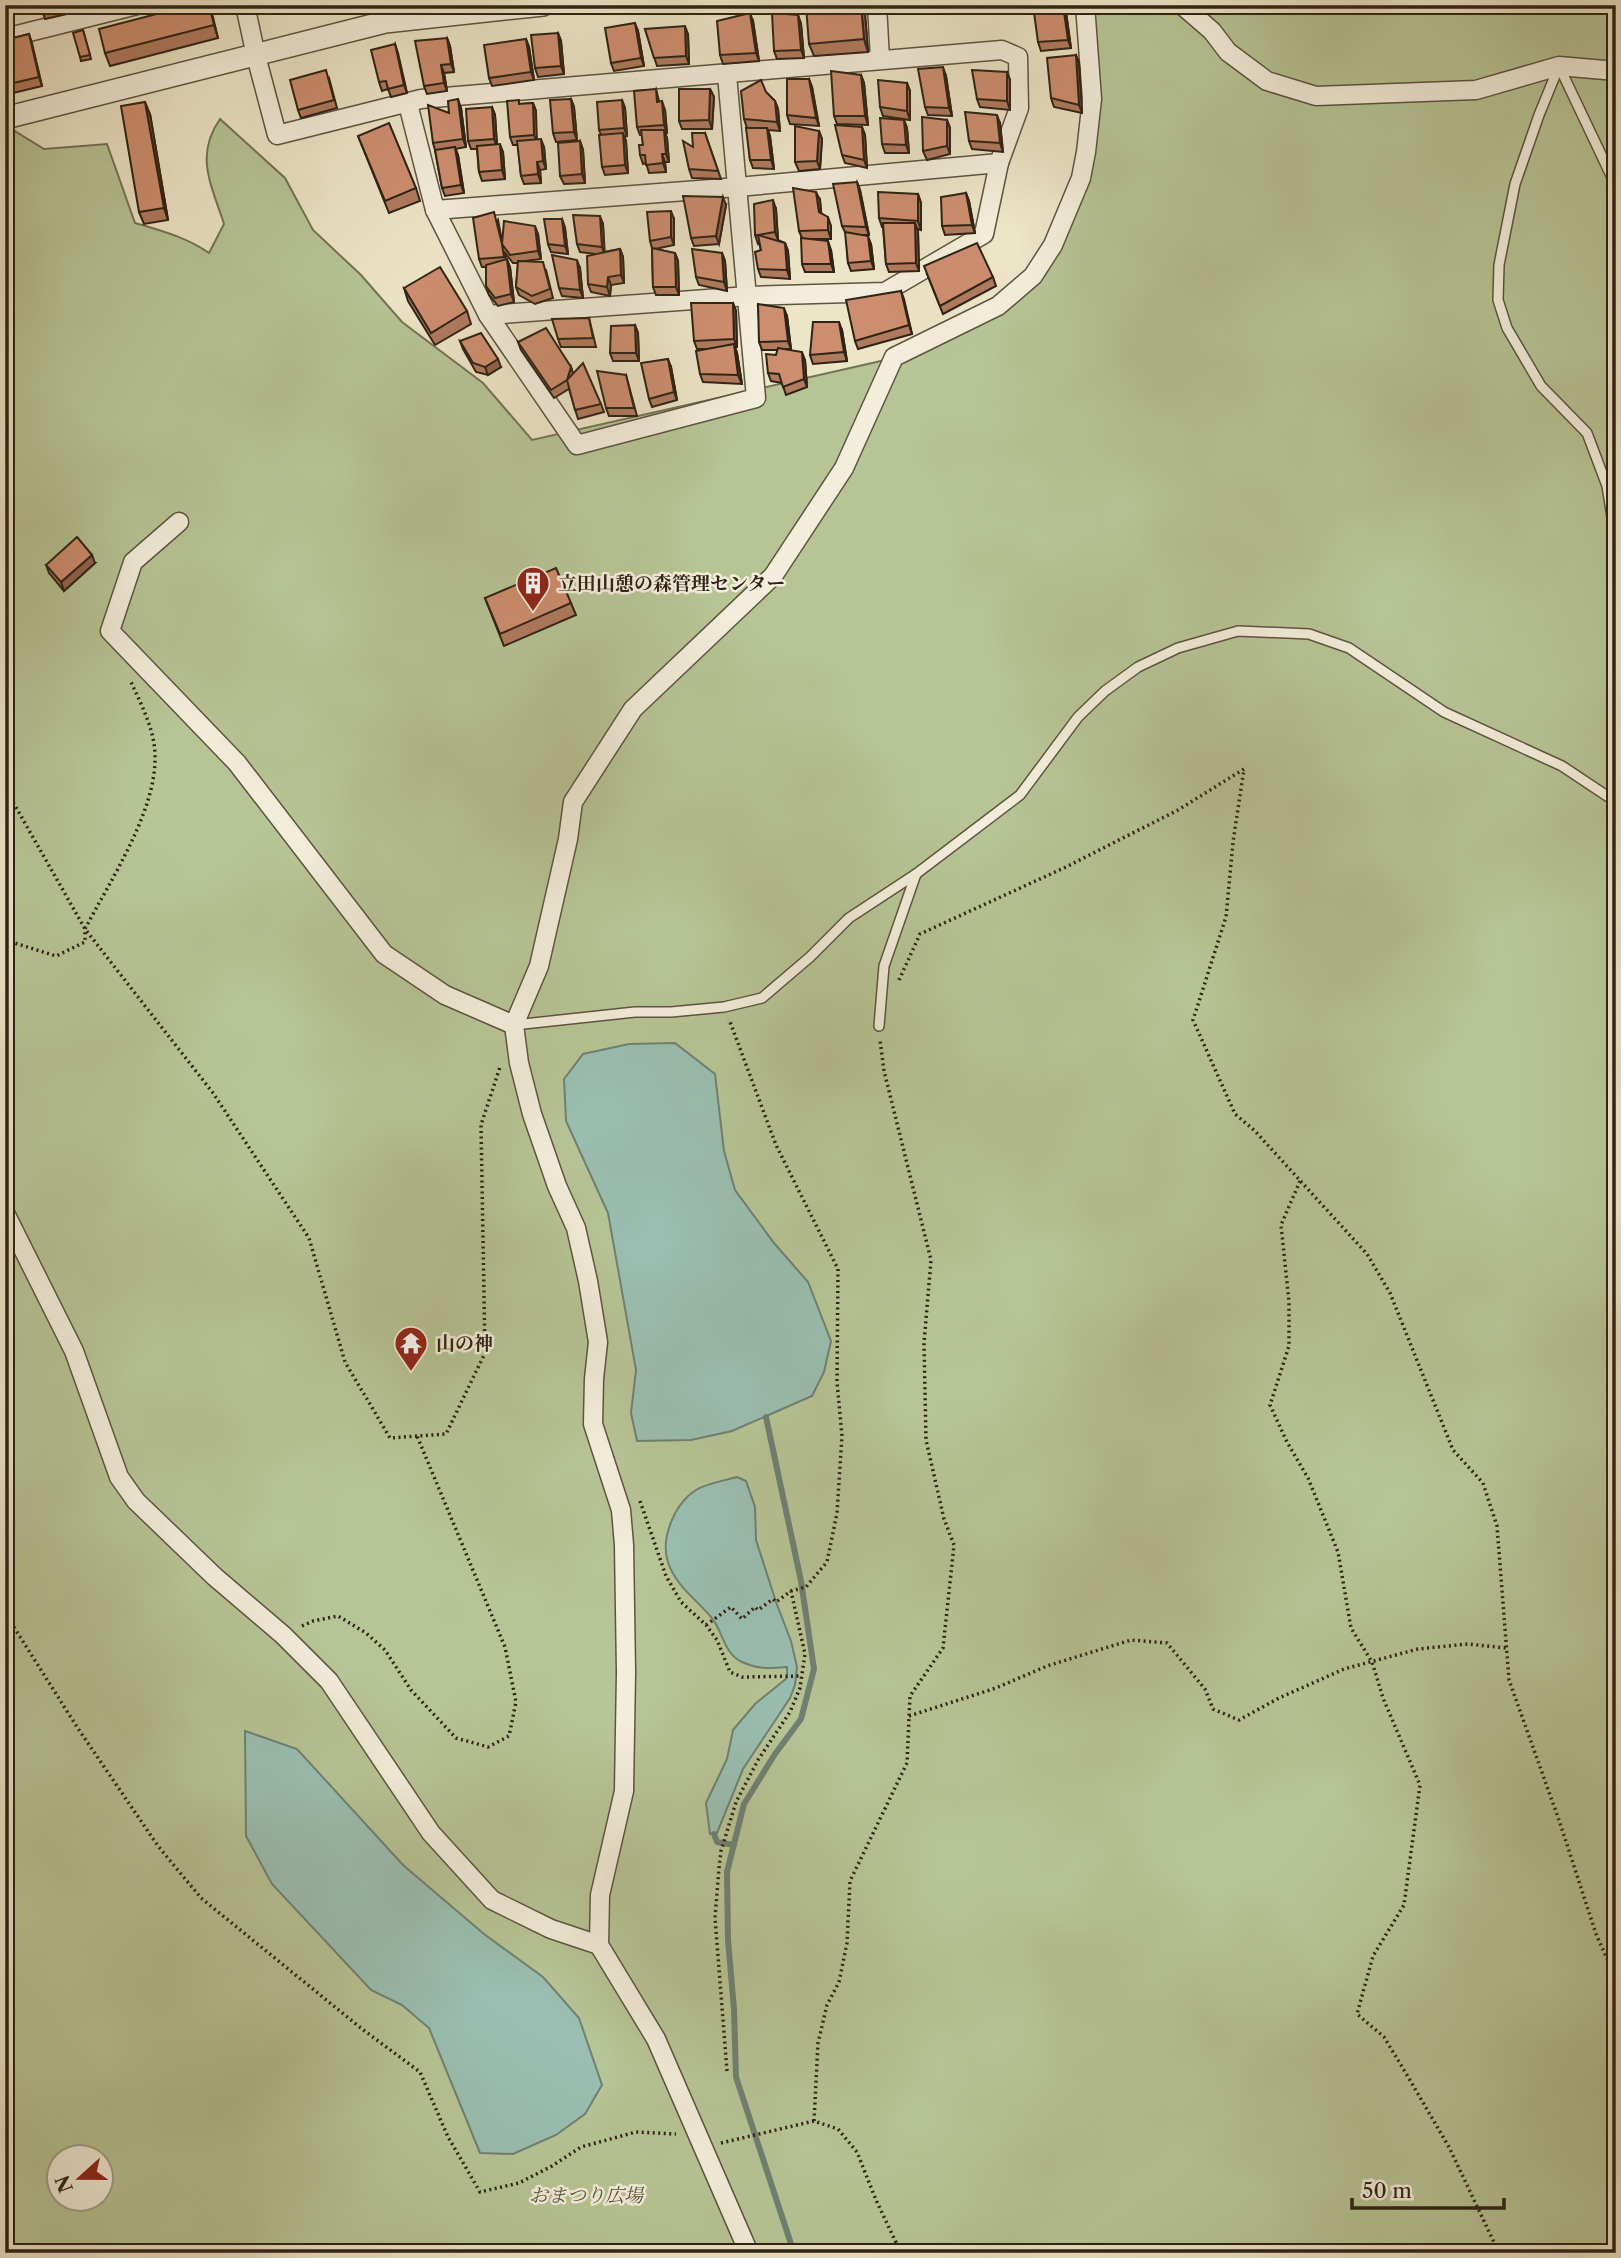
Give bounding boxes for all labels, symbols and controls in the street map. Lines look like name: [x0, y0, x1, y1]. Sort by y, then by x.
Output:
building icon: 立田山憩の森管理センター: [514, 564, 552, 613]
place label: 立田山憩の森管理センター: [558, 572, 785, 595]
temple icon: 山の神: [392, 1324, 430, 1373]
place label: 山の神: [436, 1332, 493, 1355]
north arrow: [46, 2142, 116, 2212]
scale bar: [1352, 2167, 1504, 2211]
text: N: [51, 2172, 78, 2196]
text: 50 m: [1362, 2178, 1412, 2203]
park label: おまつり広場: [529, 2184, 645, 2207]

